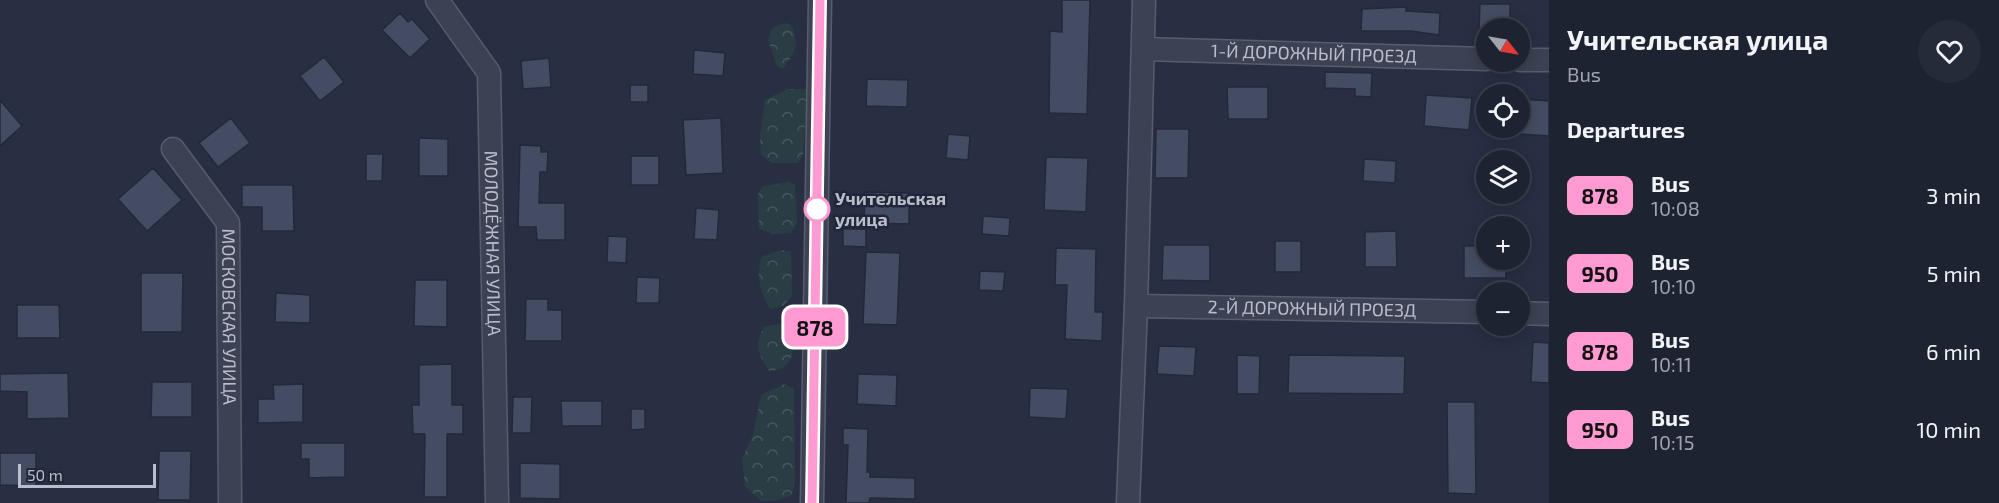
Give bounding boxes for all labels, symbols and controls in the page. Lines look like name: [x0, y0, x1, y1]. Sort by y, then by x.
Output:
north arrow: [1476, 18, 1530, 72]
map controls: [1476, 18, 1530, 336]
button: heart: [1918, 20, 1981, 83]
text: Учительская улица: [1567, 22, 1828, 56]
street label: 1-Й ДОРОЖНЫЙ ПРОЕЗД: [1211, 39, 1417, 67]
text: Bus: [1567, 62, 1601, 86]
button: locate: [1476, 84, 1530, 138]
text: Departures: [1567, 116, 1685, 142]
street label: МОЛОДЁЖНАЯ УЛИЦА: [480, 150, 506, 337]
button: layers: [1476, 150, 1530, 204]
text: Bus: [1651, 170, 1690, 196]
text: 3 min: [1926, 182, 1981, 208]
text: 878: [1581, 183, 1619, 208]
place label: Учительская улица: [835, 187, 946, 230]
marker: Учительская улица: [804, 196, 830, 222]
text: 10:08: [1651, 196, 1700, 220]
button: +: [1476, 216, 1530, 270]
street label: МОСКОВСКАЯ УЛИЦА: [218, 228, 241, 406]
text: Bus: [1651, 248, 1690, 274]
text: 5 min: [1927, 260, 1981, 286]
text: 950: [1581, 261, 1619, 286]
text: 10:10: [1651, 274, 1696, 298]
button: −: [1476, 282, 1530, 336]
street label: 2-Й ДОРОЖНЫЙ ПРОЕЗД: [1207, 295, 1417, 321]
line badge: 878: [780, 308, 850, 346]
text: 878: [796, 315, 834, 340]
text: Bus: [1651, 326, 1690, 352]
text: 6 min: [1926, 338, 1981, 364]
text: 878: [1581, 339, 1619, 364]
text: 10:11: [1651, 352, 1692, 376]
text: Bus: [1651, 404, 1690, 430]
text: 10 min: [1917, 416, 1981, 442]
text: 950: [1581, 417, 1619, 442]
text: 10:15: [1651, 430, 1694, 454]
scale bar: [18, 461, 156, 488]
text: 50 m: [27, 465, 63, 484]

